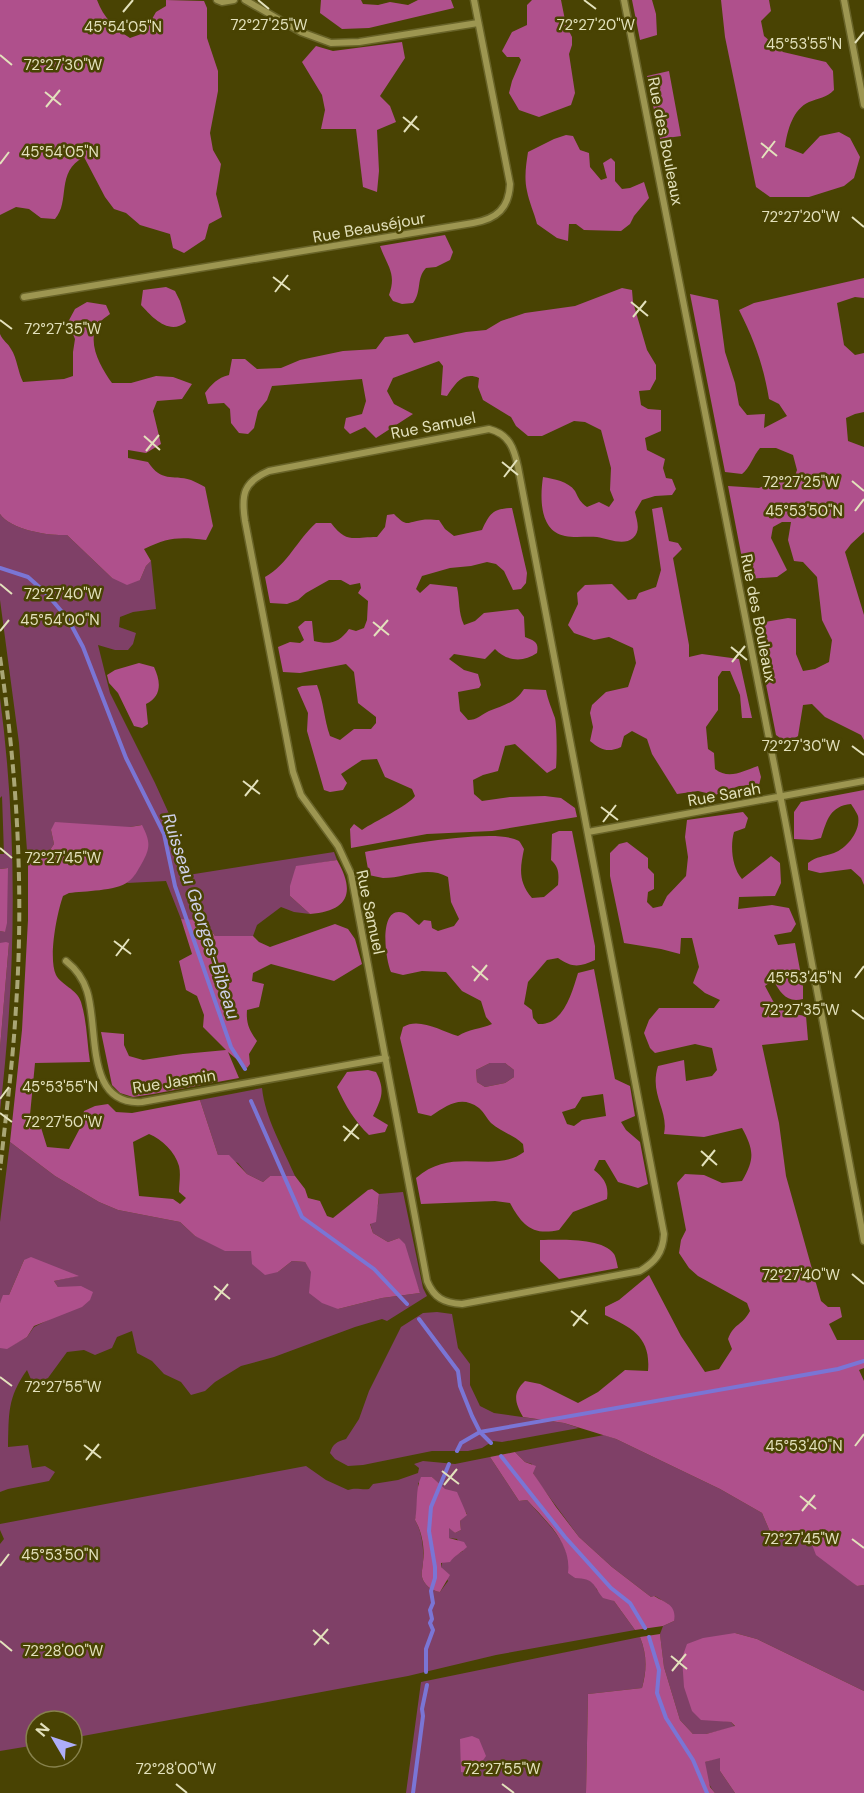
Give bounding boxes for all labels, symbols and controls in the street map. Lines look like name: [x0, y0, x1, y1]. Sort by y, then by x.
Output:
text: 72°27'25"W: [230, 15, 308, 35]
text: 72°27'20"W: [557, 15, 636, 35]
text: 45°54'05"N: [84, 17, 162, 37]
text: 45°53'55"N: [766, 34, 842, 54]
text: 72°27'30"W: [24, 55, 103, 75]
street label: Rue des Bouleaux: [643, 75, 688, 207]
text: 45°54'05"N: [21, 142, 99, 162]
street label: Rue Beauséjour: [311, 207, 427, 248]
text: 72°27'20"W: [762, 207, 841, 227]
text: 72°27'35"W: [24, 319, 102, 339]
street label: Rue Samuel: [389, 407, 477, 444]
text: 72°27'25"W: [762, 472, 840, 492]
text: 45°53'50"N: [765, 501, 843, 521]
street label: Rue des Bouleaux: [736, 552, 781, 684]
text: 72°27'40"W: [24, 584, 103, 604]
text: 45°54'00"N: [20, 610, 100, 630]
text: 72°27'30"W: [762, 736, 841, 756]
street label: Rue Sarah: [686, 778, 762, 811]
water label: Ruisseau Georges-Bibeau: [156, 810, 246, 1022]
text: 72°27'45"W: [25, 848, 102, 868]
street label: Rue Samuel: [351, 868, 390, 956]
text: 45°53'45"N: [766, 968, 842, 988]
text: 72°27'35"W: [762, 1000, 840, 1020]
street label: Rue Jasmin: [131, 1065, 217, 1098]
text: 45°53'55"N: [22, 1077, 98, 1097]
text: 72°27'50"W: [24, 1112, 103, 1132]
text: 72°27'40"W: [762, 1265, 841, 1285]
text: 72°27'55"W: [24, 1377, 102, 1397]
text: 45°53'40"N: [765, 1436, 843, 1456]
text: 72°27'45"W: [763, 1529, 840, 1549]
text: 45°53'50"N: [21, 1545, 99, 1565]
text: 72°28'00"W: [23, 1641, 104, 1661]
north arrow: [24, 1709, 84, 1769]
text: N: [31, 1719, 55, 1741]
text: 72°28'00"W: [136, 1759, 217, 1779]
text: 72°27'55"W: [463, 1759, 541, 1779]

